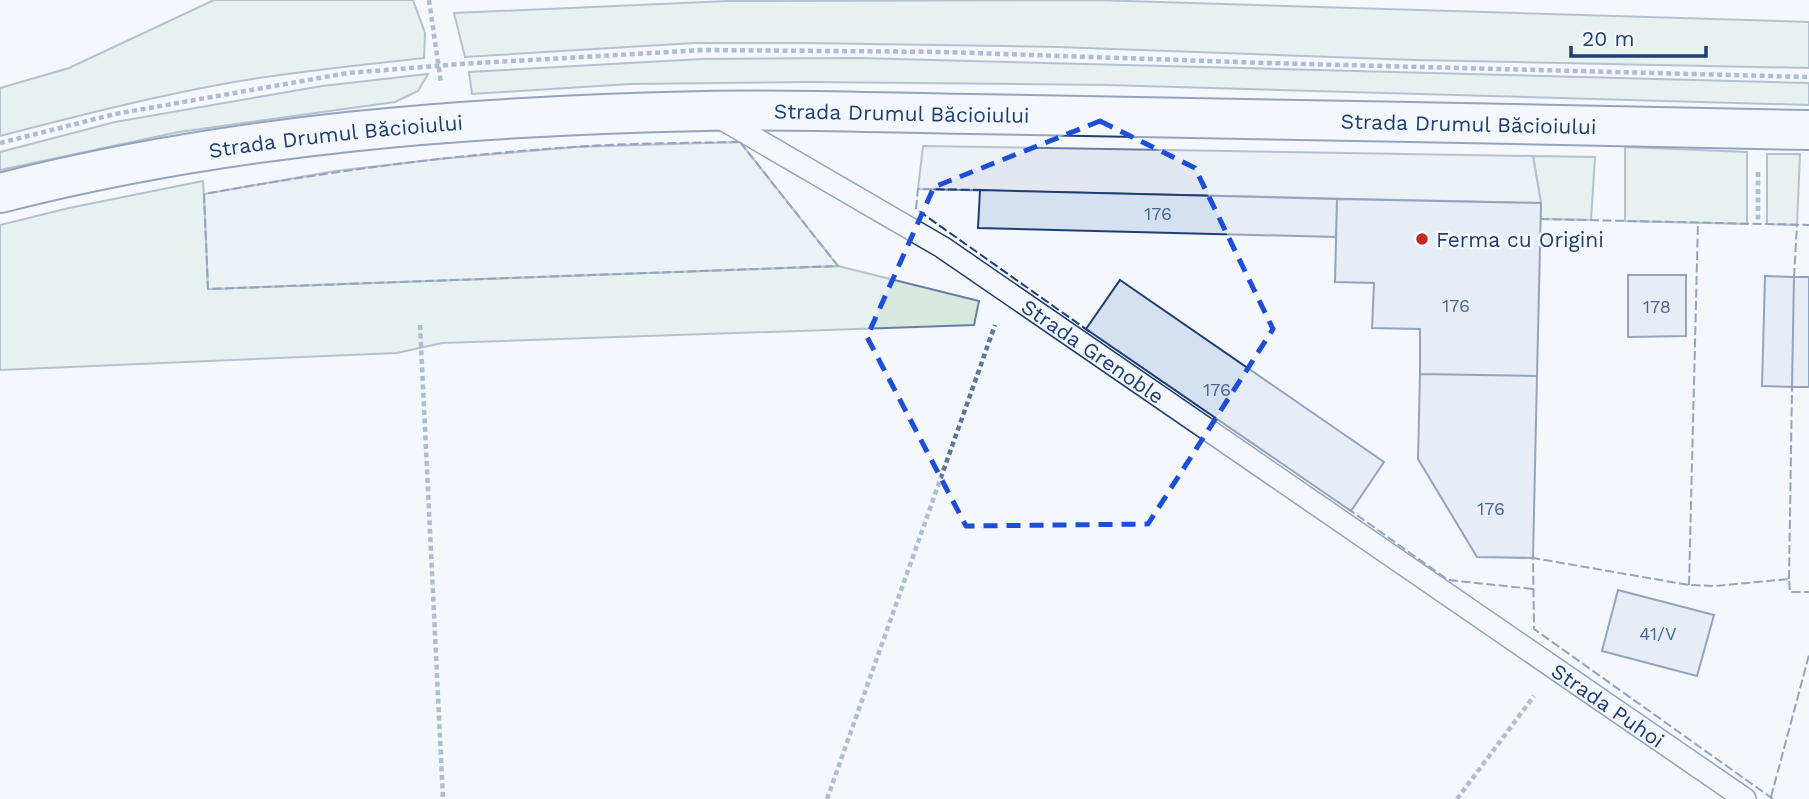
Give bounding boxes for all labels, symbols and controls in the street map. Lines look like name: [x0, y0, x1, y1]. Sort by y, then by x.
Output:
scale bar: [1571, 14, 1706, 58]
text: 20 m: [1582, 26, 1634, 51]
street label: Strada Drumul Băcioiului: [774, 98, 1030, 127]
street label: Strada Drumul Băcioiului: [1340, 108, 1597, 139]
street label: Strada Drumul Băcioiului: [207, 109, 464, 163]
house number: 176: [1144, 203, 1172, 224]
place label: Ferma cu Origini: [1436, 227, 1604, 252]
marker: Ferma cu Origini: [1414, 231, 1430, 247]
street label: Strada Grenoble: [1017, 293, 1169, 409]
house number: 176: [1442, 295, 1470, 316]
house number: 178: [1643, 296, 1671, 317]
house number: 176: [1203, 379, 1231, 400]
house number: 176: [1477, 498, 1505, 519]
house number: 41/V: [1639, 623, 1677, 644]
street label: Strada Puhoi: [1547, 657, 1669, 752]

